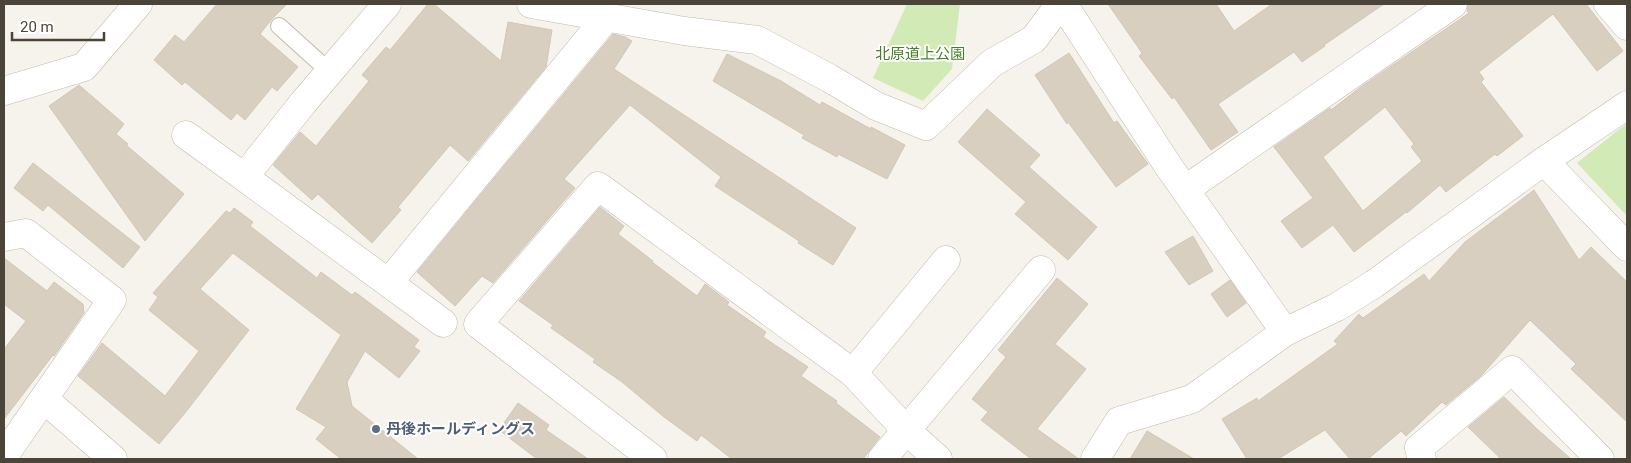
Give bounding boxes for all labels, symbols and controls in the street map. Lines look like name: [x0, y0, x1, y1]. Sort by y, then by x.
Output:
scale bar: [12, 10, 105, 42]
text: 20 m: [20, 18, 54, 36]
park label: 北原道上公園: [875, 45, 965, 63]
place label: 丹後ホールディングス: [386, 420, 535, 438]
marker: 丹後ホールディングス: [370, 423, 382, 435]

